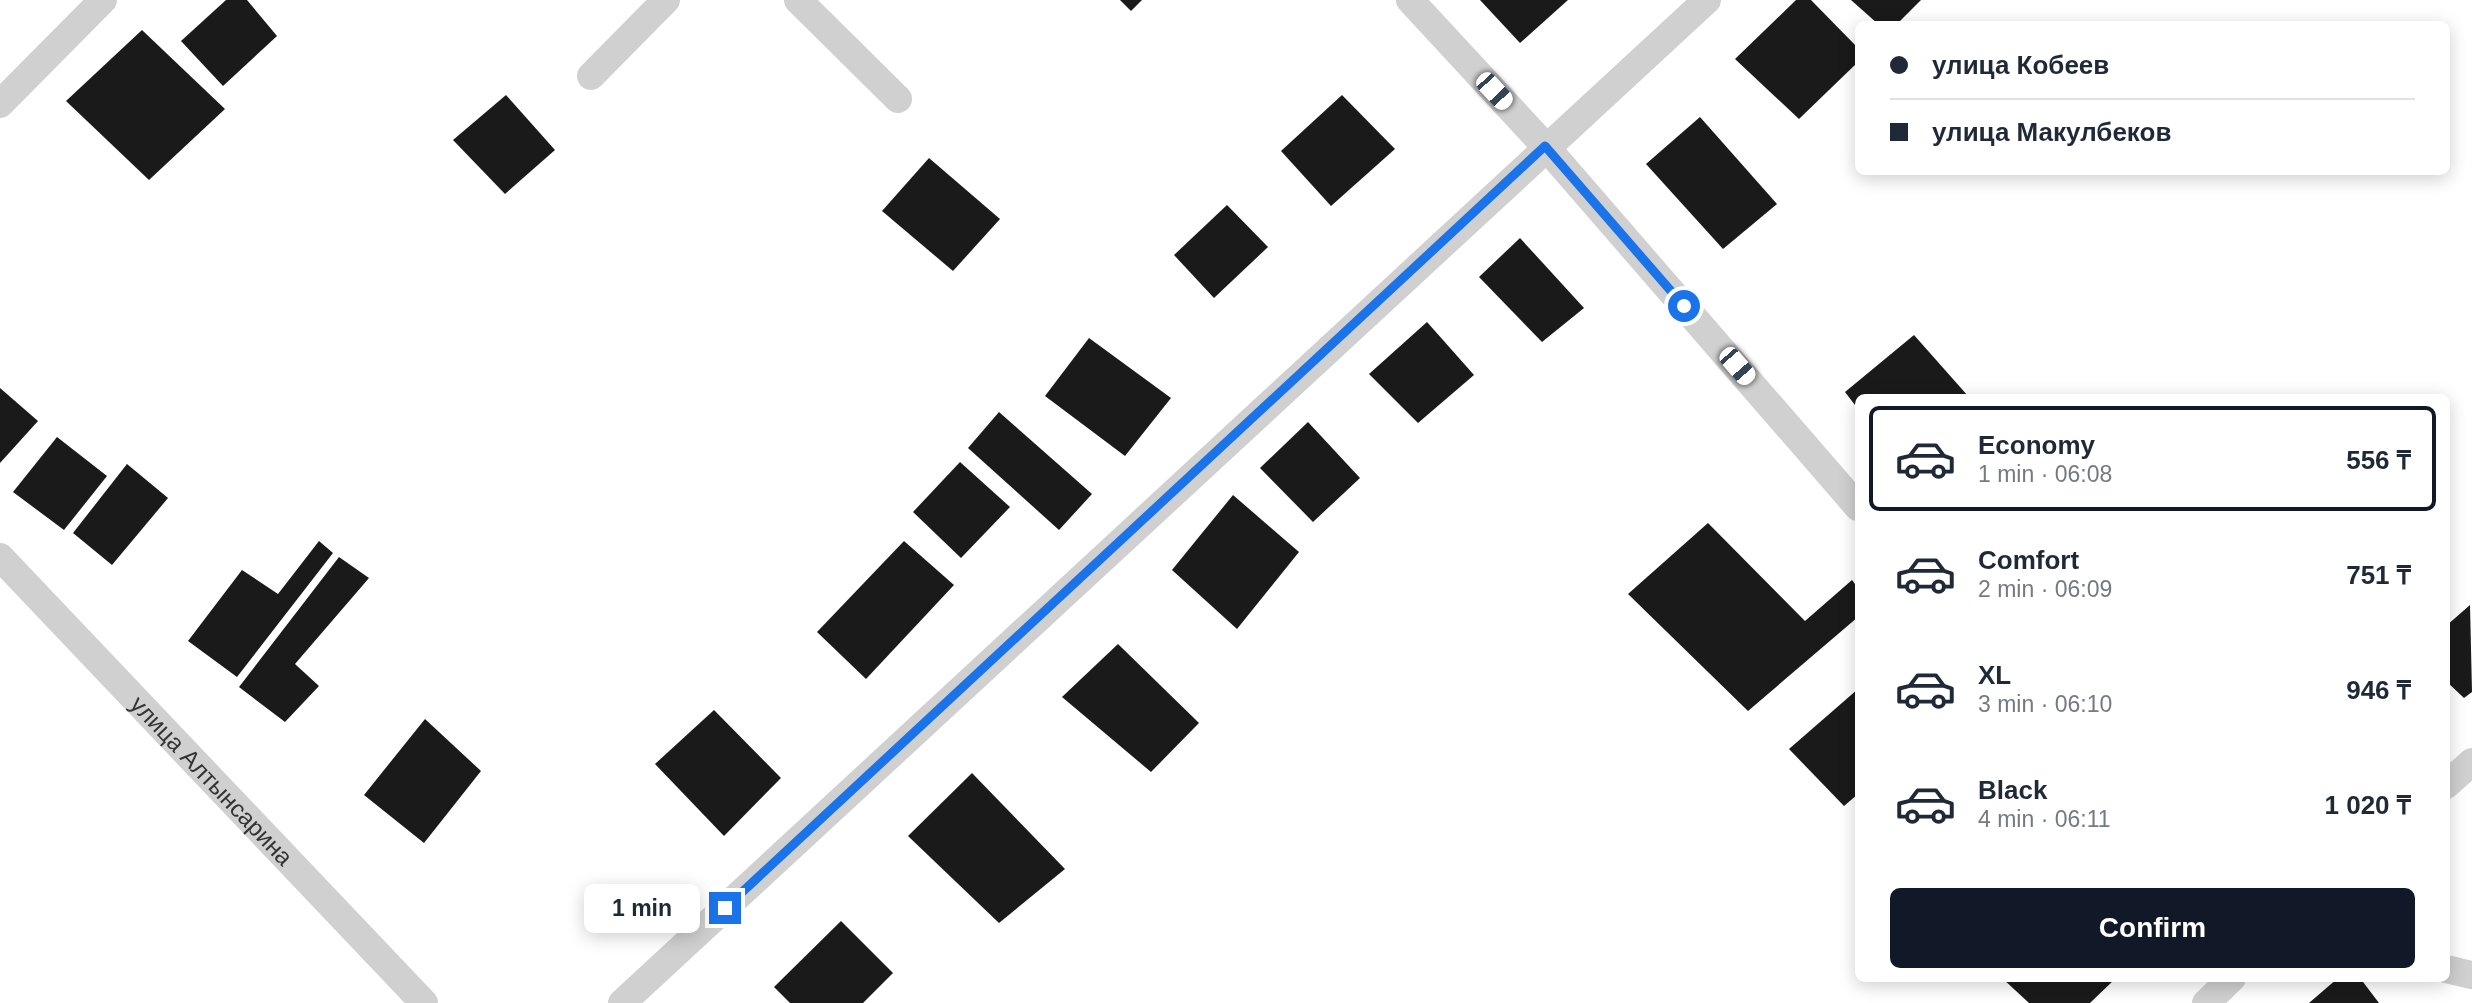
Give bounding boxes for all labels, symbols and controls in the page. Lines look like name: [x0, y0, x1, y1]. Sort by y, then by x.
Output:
text: улица Кобеев: [1932, 50, 2109, 80]
car: [1472, 68, 1517, 114]
text: улица Макулбеков: [1932, 117, 2171, 147]
route start: [1668, 290, 1700, 322]
car: [1716, 343, 1759, 389]
icon: car: [1894, 427, 1957, 490]
text: Economy: [1978, 430, 2095, 460]
text: 556 ₸: [2346, 445, 2411, 475]
text: 1 min · 06:08: [1978, 461, 2112, 487]
icon: car: [1894, 542, 1957, 605]
text: Comfort: [1978, 545, 2079, 575]
text: 751 ₸: [2346, 560, 2411, 590]
text: 2 min · 06:09: [1978, 576, 2112, 602]
icon: car: [1894, 657, 1957, 720]
text: XL: [1978, 660, 2011, 690]
text: 946 ₸: [2346, 675, 2411, 705]
street label: улица Алтынсарина: [126, 690, 299, 871]
text: 3 min · 06:10: [1978, 691, 2112, 717]
icon: car: [1894, 772, 1957, 835]
text: Black: [1978, 775, 2047, 805]
text: 1 020 ₸: [2325, 790, 2411, 820]
text: 4 min · 06:11: [1978, 806, 2111, 832]
callout: 1 min: [585, 884, 700, 932]
button: Confirm: [1890, 888, 2415, 968]
route end: [709, 892, 741, 924]
text: 1 min: [612, 895, 672, 921]

